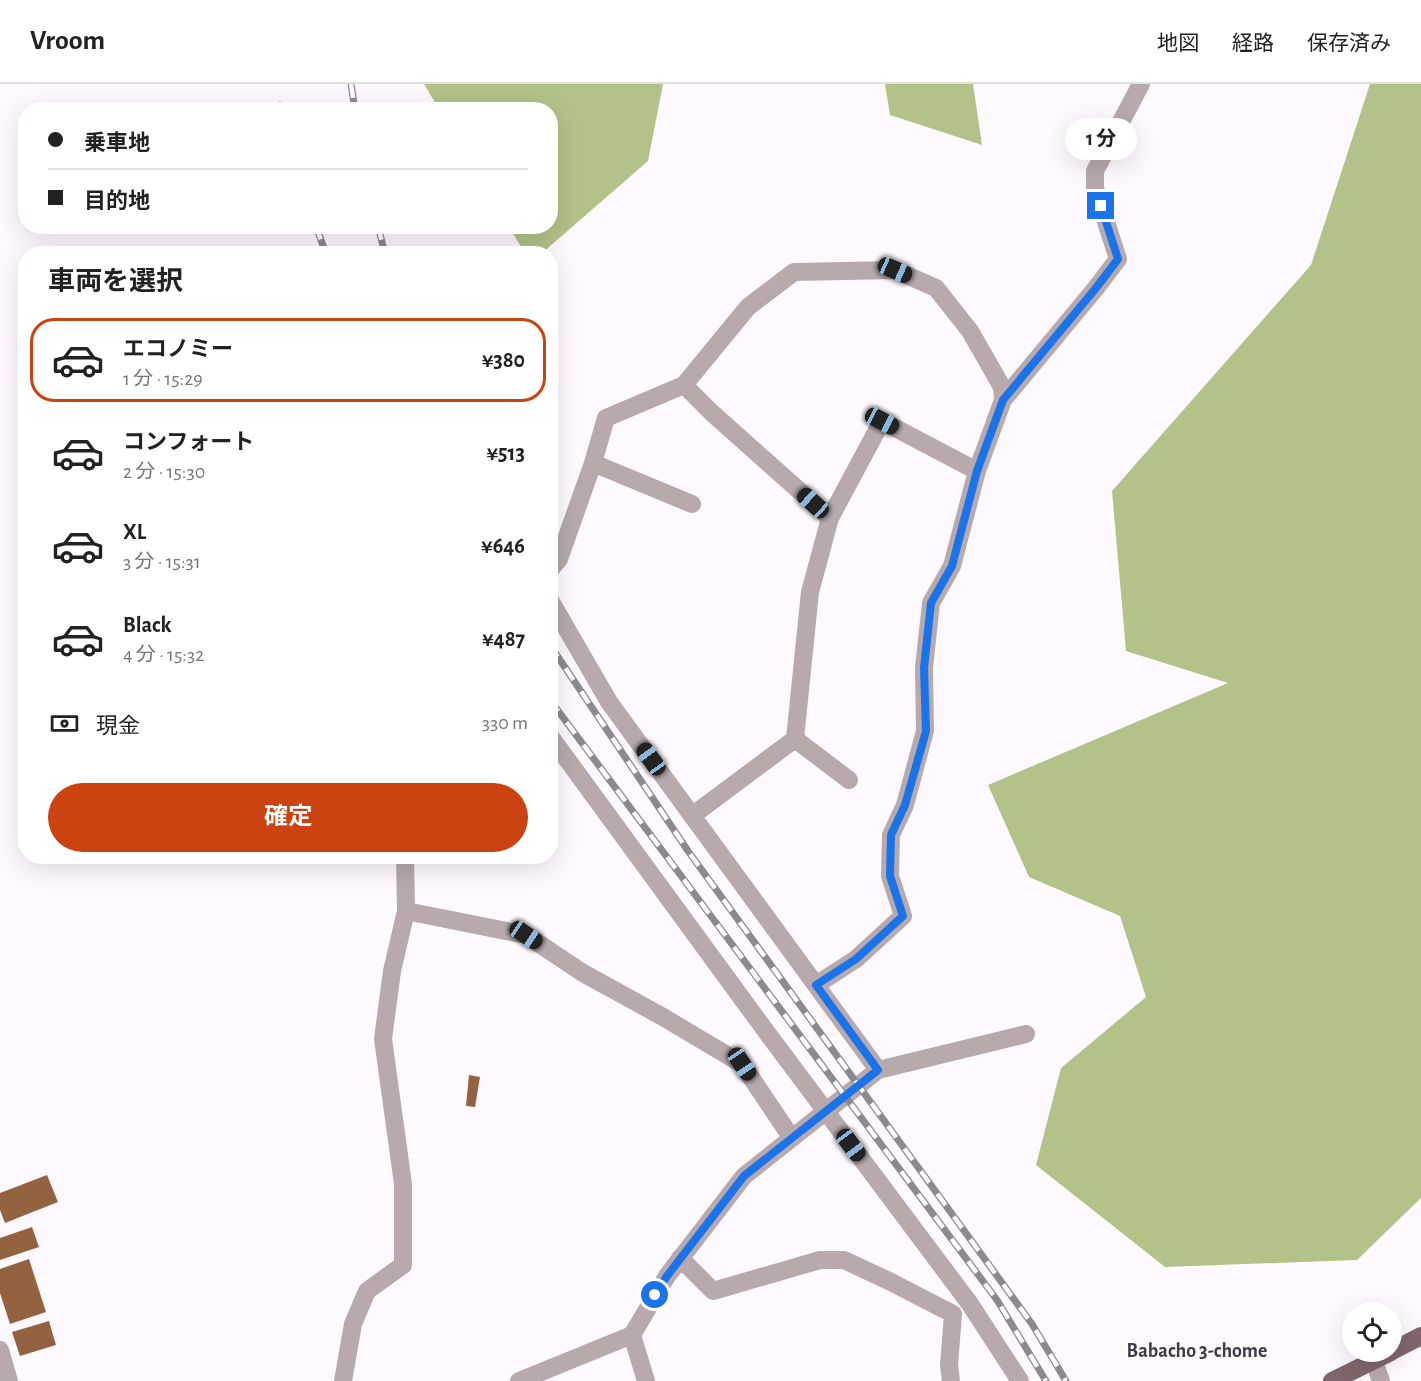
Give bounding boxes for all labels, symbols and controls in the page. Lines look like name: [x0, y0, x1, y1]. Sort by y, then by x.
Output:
text: Vroom: [30, 27, 105, 55]
text: 地図: [1157, 33, 1199, 54]
text: 経路: [1232, 33, 1274, 54]
text: 保存済み: [1307, 33, 1391, 54]
callout: 1 分: [1065, 119, 1137, 161]
text: 1 分: [1086, 129, 1116, 149]
text: 乗車地: [84, 132, 150, 154]
text: 目的地: [84, 190, 150, 212]
route end: [1087, 192, 1114, 219]
car: [875, 254, 915, 286]
text: 車両を選択: [48, 268, 183, 295]
icon: car: [51, 333, 105, 387]
text: エコノミー: [123, 338, 233, 360]
text: ¥380: [482, 349, 525, 371]
text: 1 分 · 15:29: [123, 369, 203, 389]
car: [862, 405, 902, 437]
icon: car: [51, 426, 105, 480]
text: コンフォート: [123, 431, 254, 453]
text: ¥513: [487, 442, 525, 464]
text: 2 分 · 15:30: [123, 462, 205, 482]
car: [794, 484, 832, 522]
icon: car: [51, 519, 105, 573]
text: XL: [123, 521, 146, 543]
text: ¥646: [481, 535, 525, 557]
text: 3 分 · 15:31: [123, 552, 201, 572]
icon: car: [51, 612, 105, 666]
text: Black: [123, 614, 171, 636]
text: ¥487: [482, 628, 525, 650]
text: 4 分 · 15:32: [123, 645, 204, 665]
icon: cash: [48, 707, 81, 740]
text: 330 m: [482, 713, 528, 733]
text: 現金: [96, 715, 140, 737]
car: [633, 739, 669, 779]
button: 確定: [48, 783, 528, 852]
car: [506, 917, 546, 953]
car: [724, 1044, 760, 1084]
car: [833, 1125, 869, 1165]
route start: [641, 1281, 668, 1308]
map controls: [1342, 1302, 1402, 1362]
button: locate: [1342, 1302, 1402, 1362]
district label: Babacho 3-chome: [1127, 1341, 1267, 1361]

